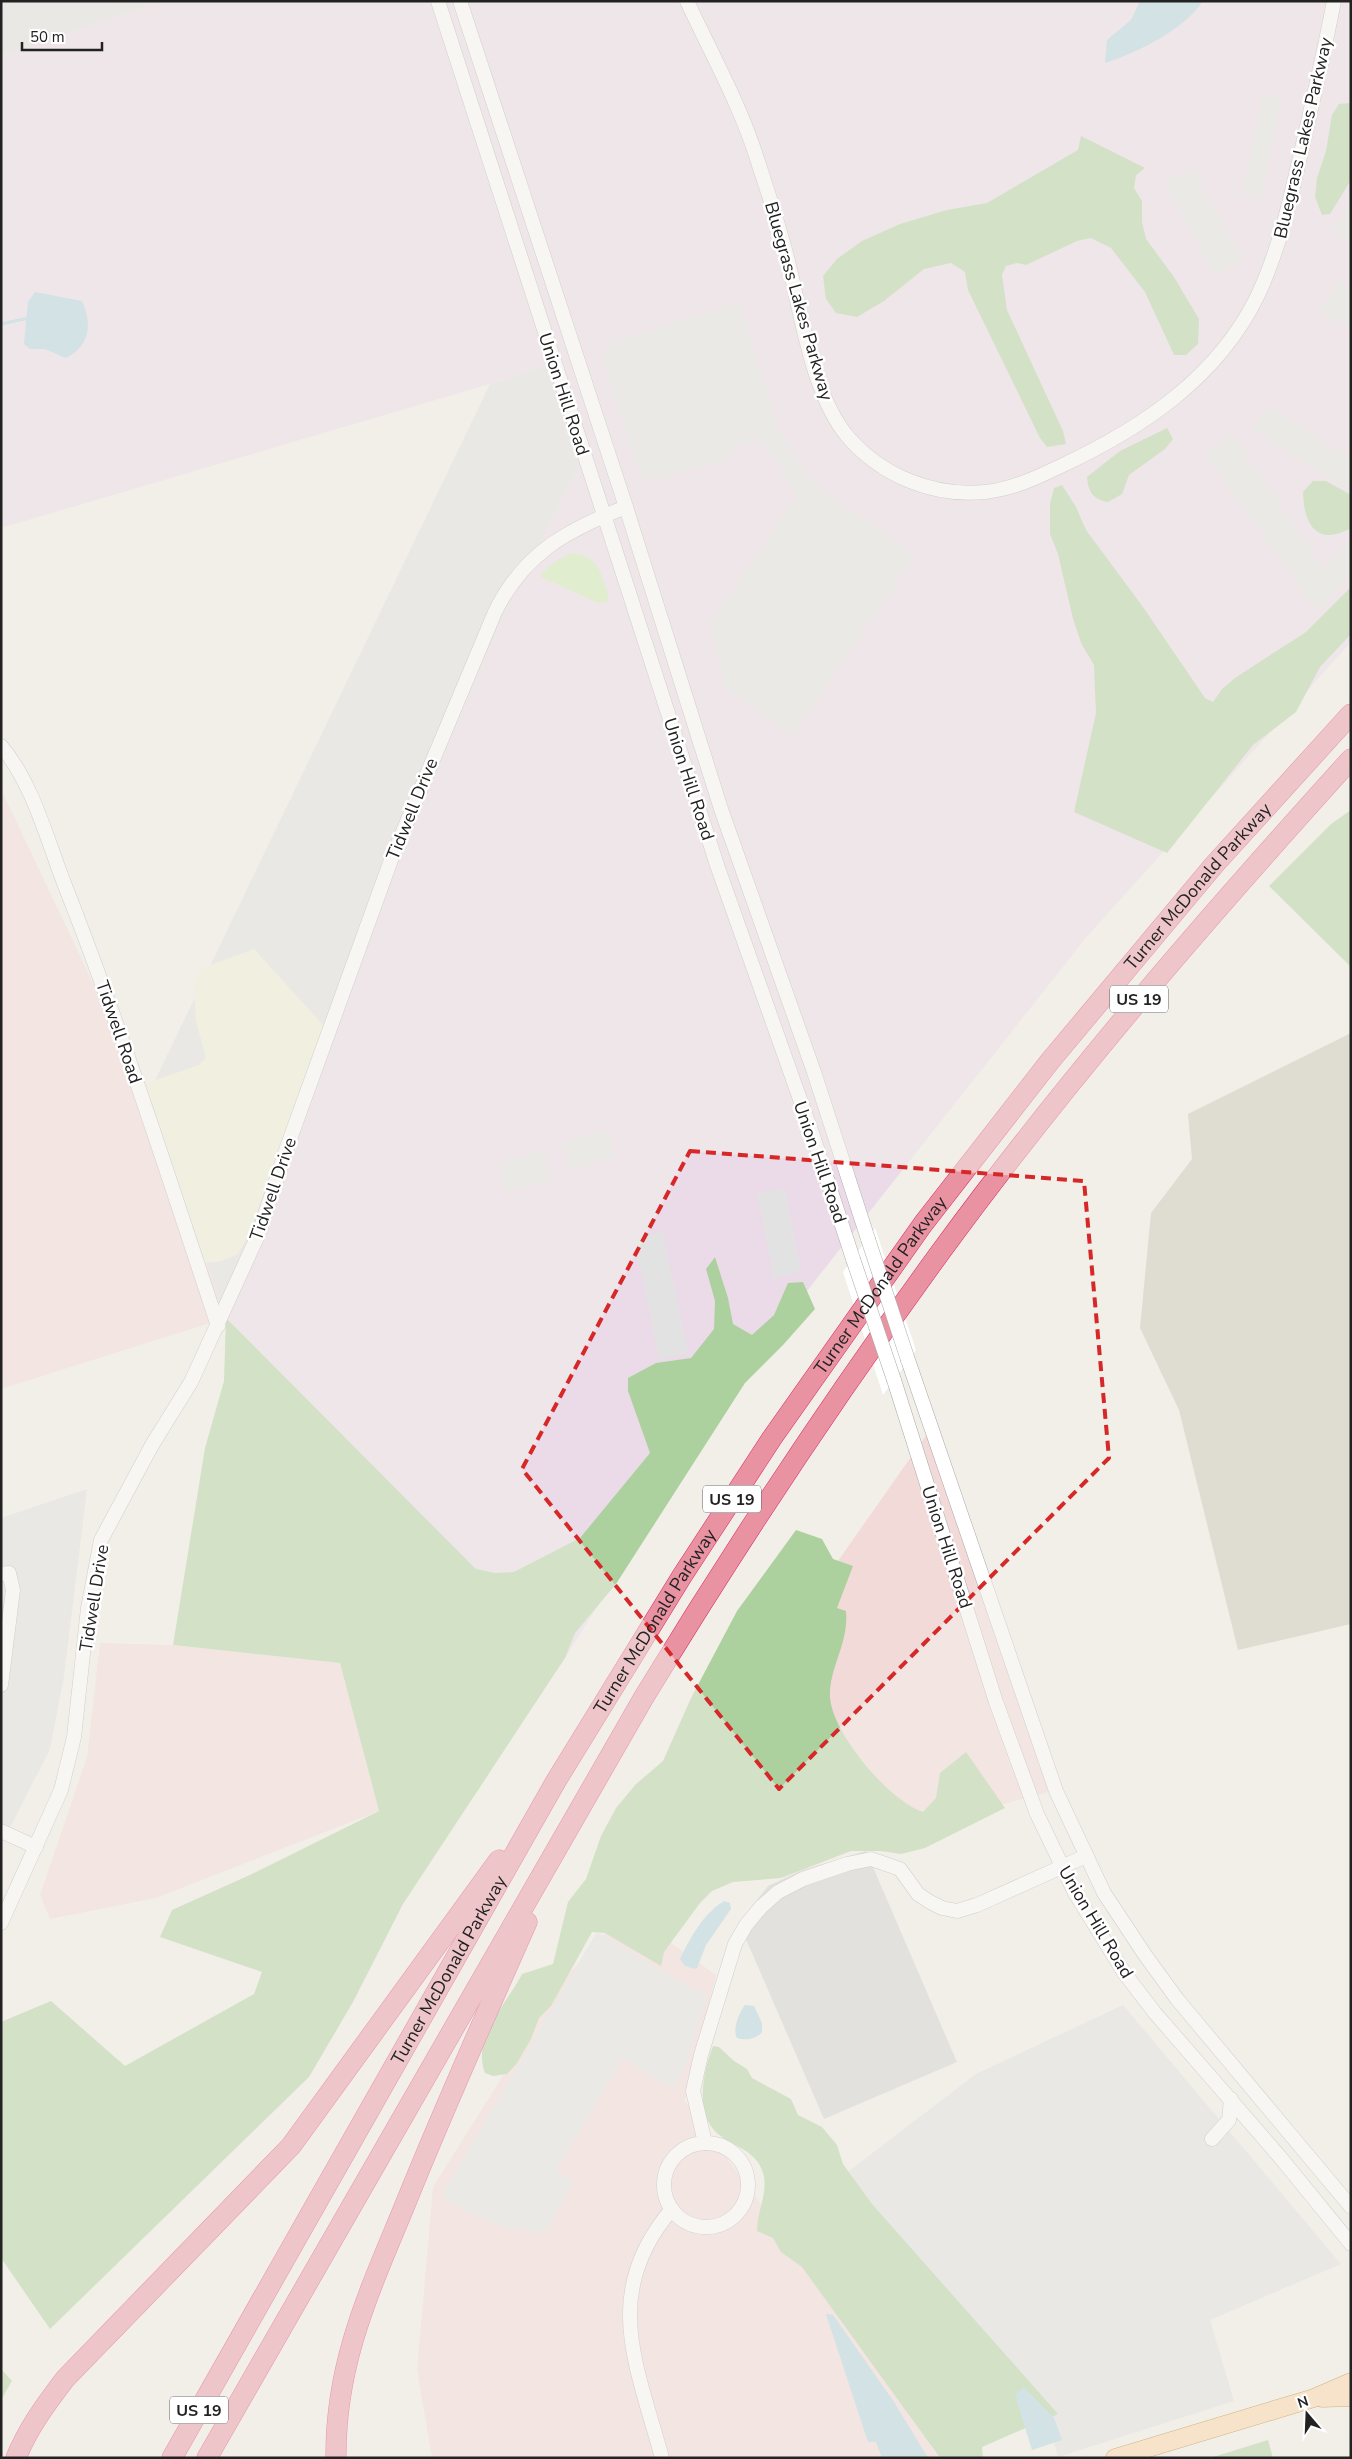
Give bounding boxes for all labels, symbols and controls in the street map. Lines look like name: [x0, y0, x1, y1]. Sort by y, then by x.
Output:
scale bar: [22, 20, 102, 52]
text: 50 m: [30, 27, 65, 47]
street label: Bluegrass Lakes Parkway: [1268, 34, 1338, 241]
street label: Bluegrass Lakes Parkway: [759, 199, 839, 404]
street label: Union Hill Road: [533, 330, 595, 458]
street label: Union Hill Road: [658, 715, 720, 843]
street label: Tidwell Drive: [381, 754, 443, 864]
street label: Turner McDonald Parkway: [1119, 797, 1277, 975]
street label: Tidwell Road: [90, 977, 148, 1087]
road number: US 19: [1110, 986, 1168, 1012]
street label: Union Hill Road: [788, 1098, 852, 1226]
street label: Tidwell Drive: [244, 1134, 302, 1244]
street label: Turner McDonald Parkway: [809, 1191, 953, 1379]
street label: Union Hill Road: [916, 1483, 978, 1611]
road number: US 19: [703, 1486, 761, 1512]
street label: Turner McDonald Parkway: [588, 1524, 722, 1718]
street label: Tidwell Drive: [74, 1543, 114, 1653]
street label: Union Hill Road: [1053, 1861, 1139, 1983]
street label: Turner McDonald Parkway: [386, 1871, 512, 2069]
north arrow: [1282, 2389, 1332, 2439]
text: N: [1295, 2391, 1311, 2413]
road number: US 19: [170, 2396, 228, 2424]

